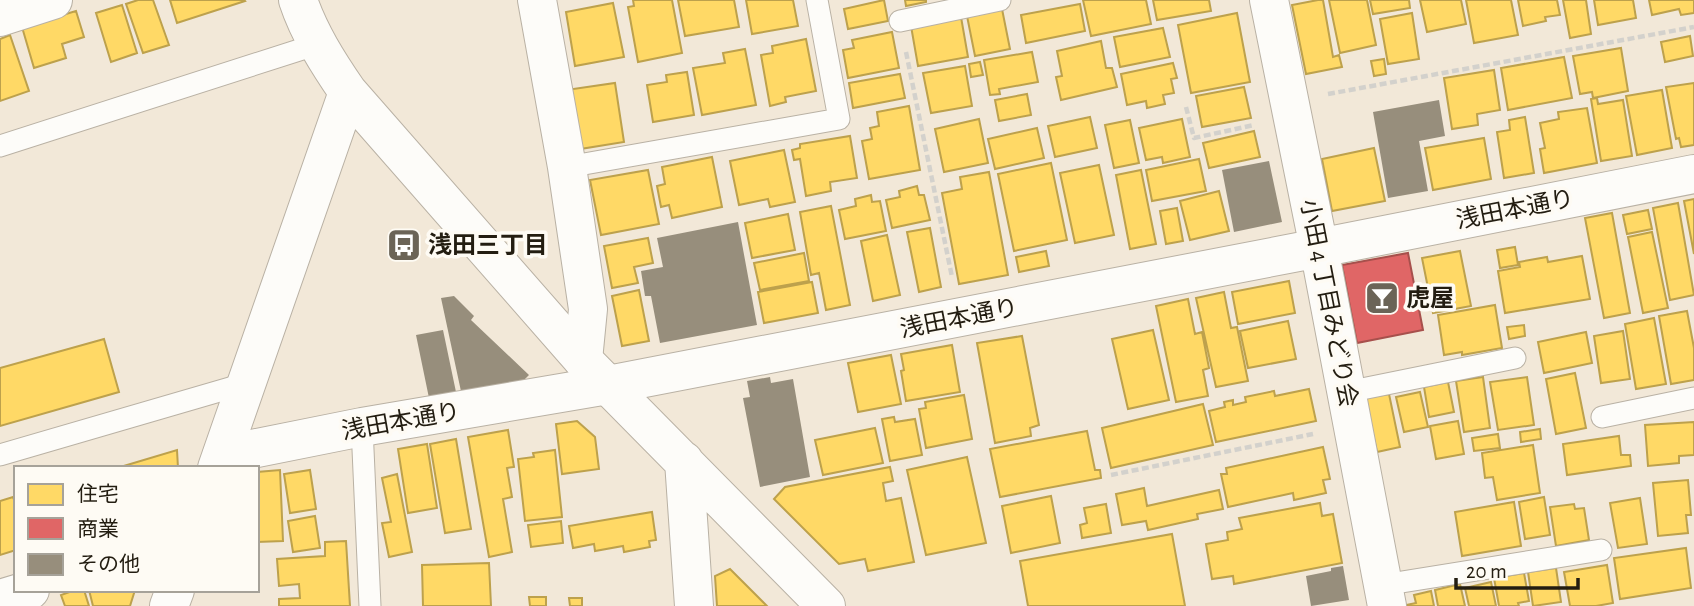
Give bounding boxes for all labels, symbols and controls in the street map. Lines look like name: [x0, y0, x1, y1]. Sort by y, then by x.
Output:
street label: 浅田本通り: [1454, 185, 1576, 233]
street label: 小田 4 丁目みどり会: [1296, 197, 1362, 409]
bus stop icon: 浅田三丁目: [385, 226, 423, 264]
place label: 浅田三丁目: [428, 232, 548, 258]
bar icon: 虎屋: [1363, 279, 1401, 317]
place label: 虎屋: [1406, 285, 1454, 311]
street label: 浅田本通り: [898, 294, 1020, 342]
street label: 浅田本通り: [340, 398, 462, 444]
legend: [14, 466, 259, 592]
text: 住宅: [77, 483, 119, 505]
text: 商業: [77, 518, 119, 540]
scale bar: [1456, 546, 1578, 590]
text: その他: [77, 553, 140, 575]
text: 20 m: [1466, 561, 1507, 582]

